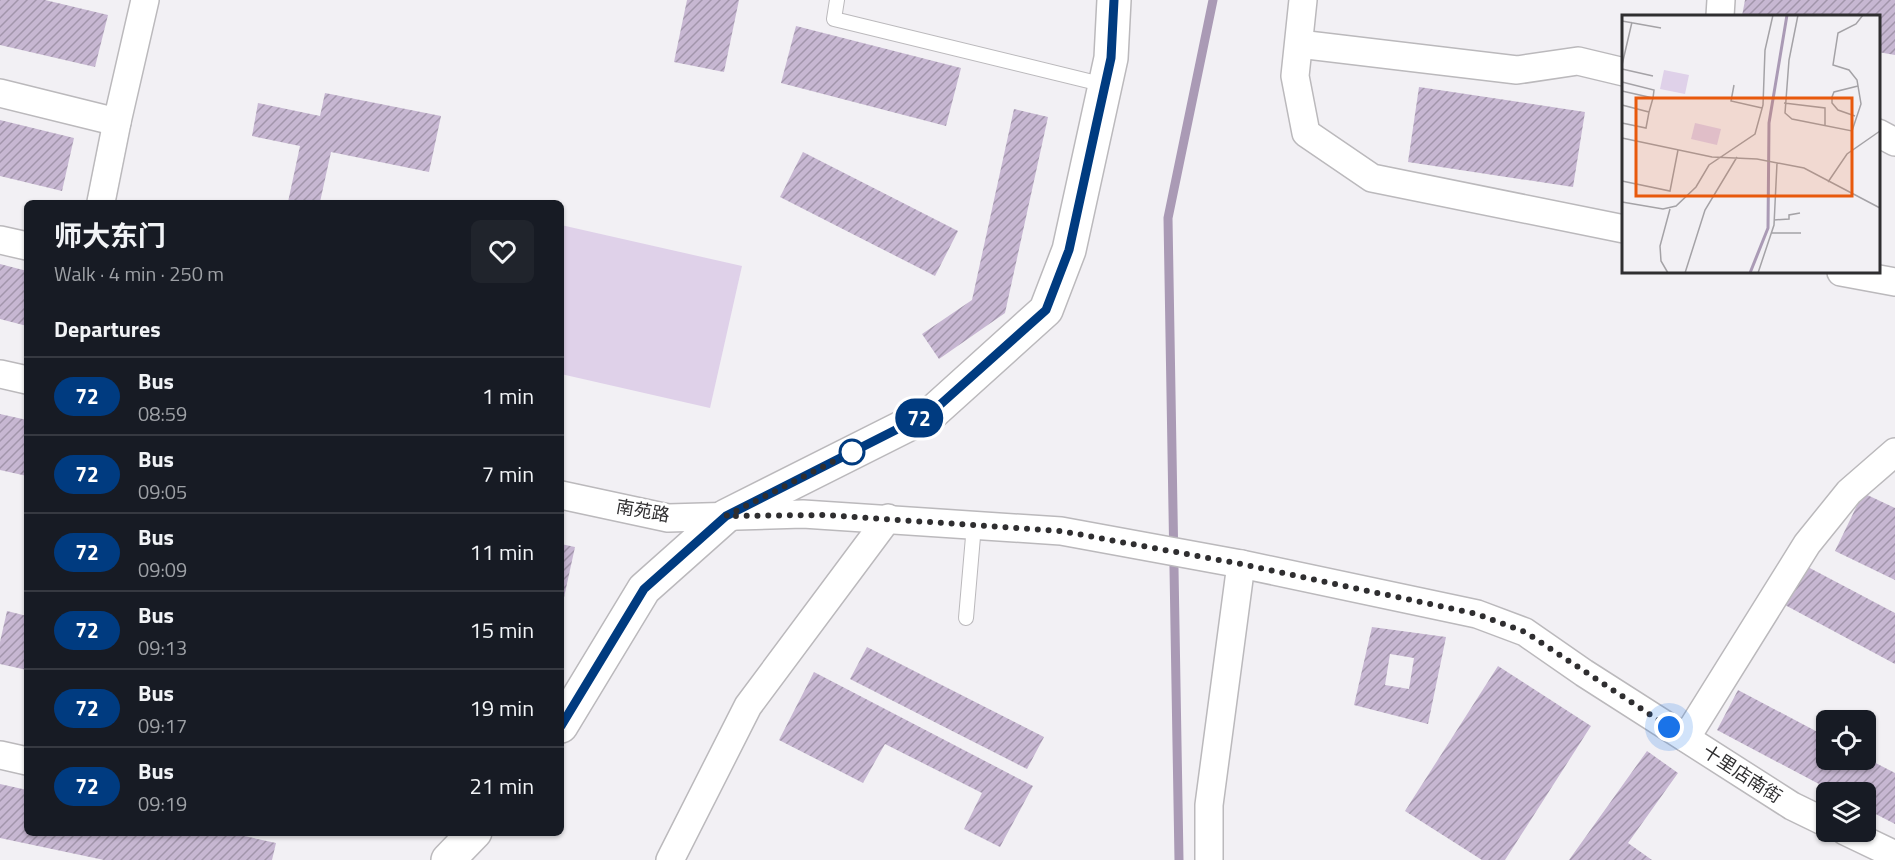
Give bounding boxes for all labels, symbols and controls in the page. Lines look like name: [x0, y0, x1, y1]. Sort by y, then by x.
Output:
inset map: [1622, 15, 1880, 273]
text: 师大东门: [54, 214, 166, 257]
button: heart: [471, 220, 534, 283]
text: Walk · 4 min · 250 m: [54, 258, 224, 289]
text: Departures: [54, 312, 161, 346]
text: Bus: [138, 364, 174, 398]
text: 1 min: [482, 379, 534, 413]
text: 72: [75, 380, 99, 412]
text: 08:59: [138, 398, 187, 429]
line badge: 72: [892, 398, 946, 438]
text: 72: [907, 402, 931, 434]
unlabelled marker: [839, 439, 865, 465]
text: Bus: [138, 442, 174, 476]
text: 7 min: [482, 457, 534, 491]
text: 72: [75, 458, 99, 490]
text: 09:05: [138, 476, 187, 507]
street label: 南苑路: [614, 493, 672, 528]
text: Bus: [138, 520, 174, 554]
text: 11 min: [469, 535, 534, 569]
text: 72: [75, 536, 99, 568]
text: 09:09: [138, 554, 187, 585]
text: Bus: [138, 598, 174, 632]
text: 15 min: [469, 613, 534, 647]
text: 72: [75, 614, 99, 646]
text: 09:13: [138, 632, 187, 663]
text: Bus: [138, 676, 174, 710]
text: 19 min: [469, 691, 534, 725]
text: 72: [75, 692, 99, 724]
text: 09:17: [138, 710, 187, 741]
map controls: [1816, 710, 1876, 842]
button: locate: [1816, 710, 1876, 770]
your location: [1654, 712, 1684, 742]
street label: 十里店南街: [1697, 738, 1787, 809]
text: Bus: [138, 754, 174, 788]
text: 21 min: [469, 769, 534, 803]
text: 72: [75, 770, 99, 802]
button: layers: [1816, 782, 1876, 842]
text: 09:19: [138, 788, 187, 819]

